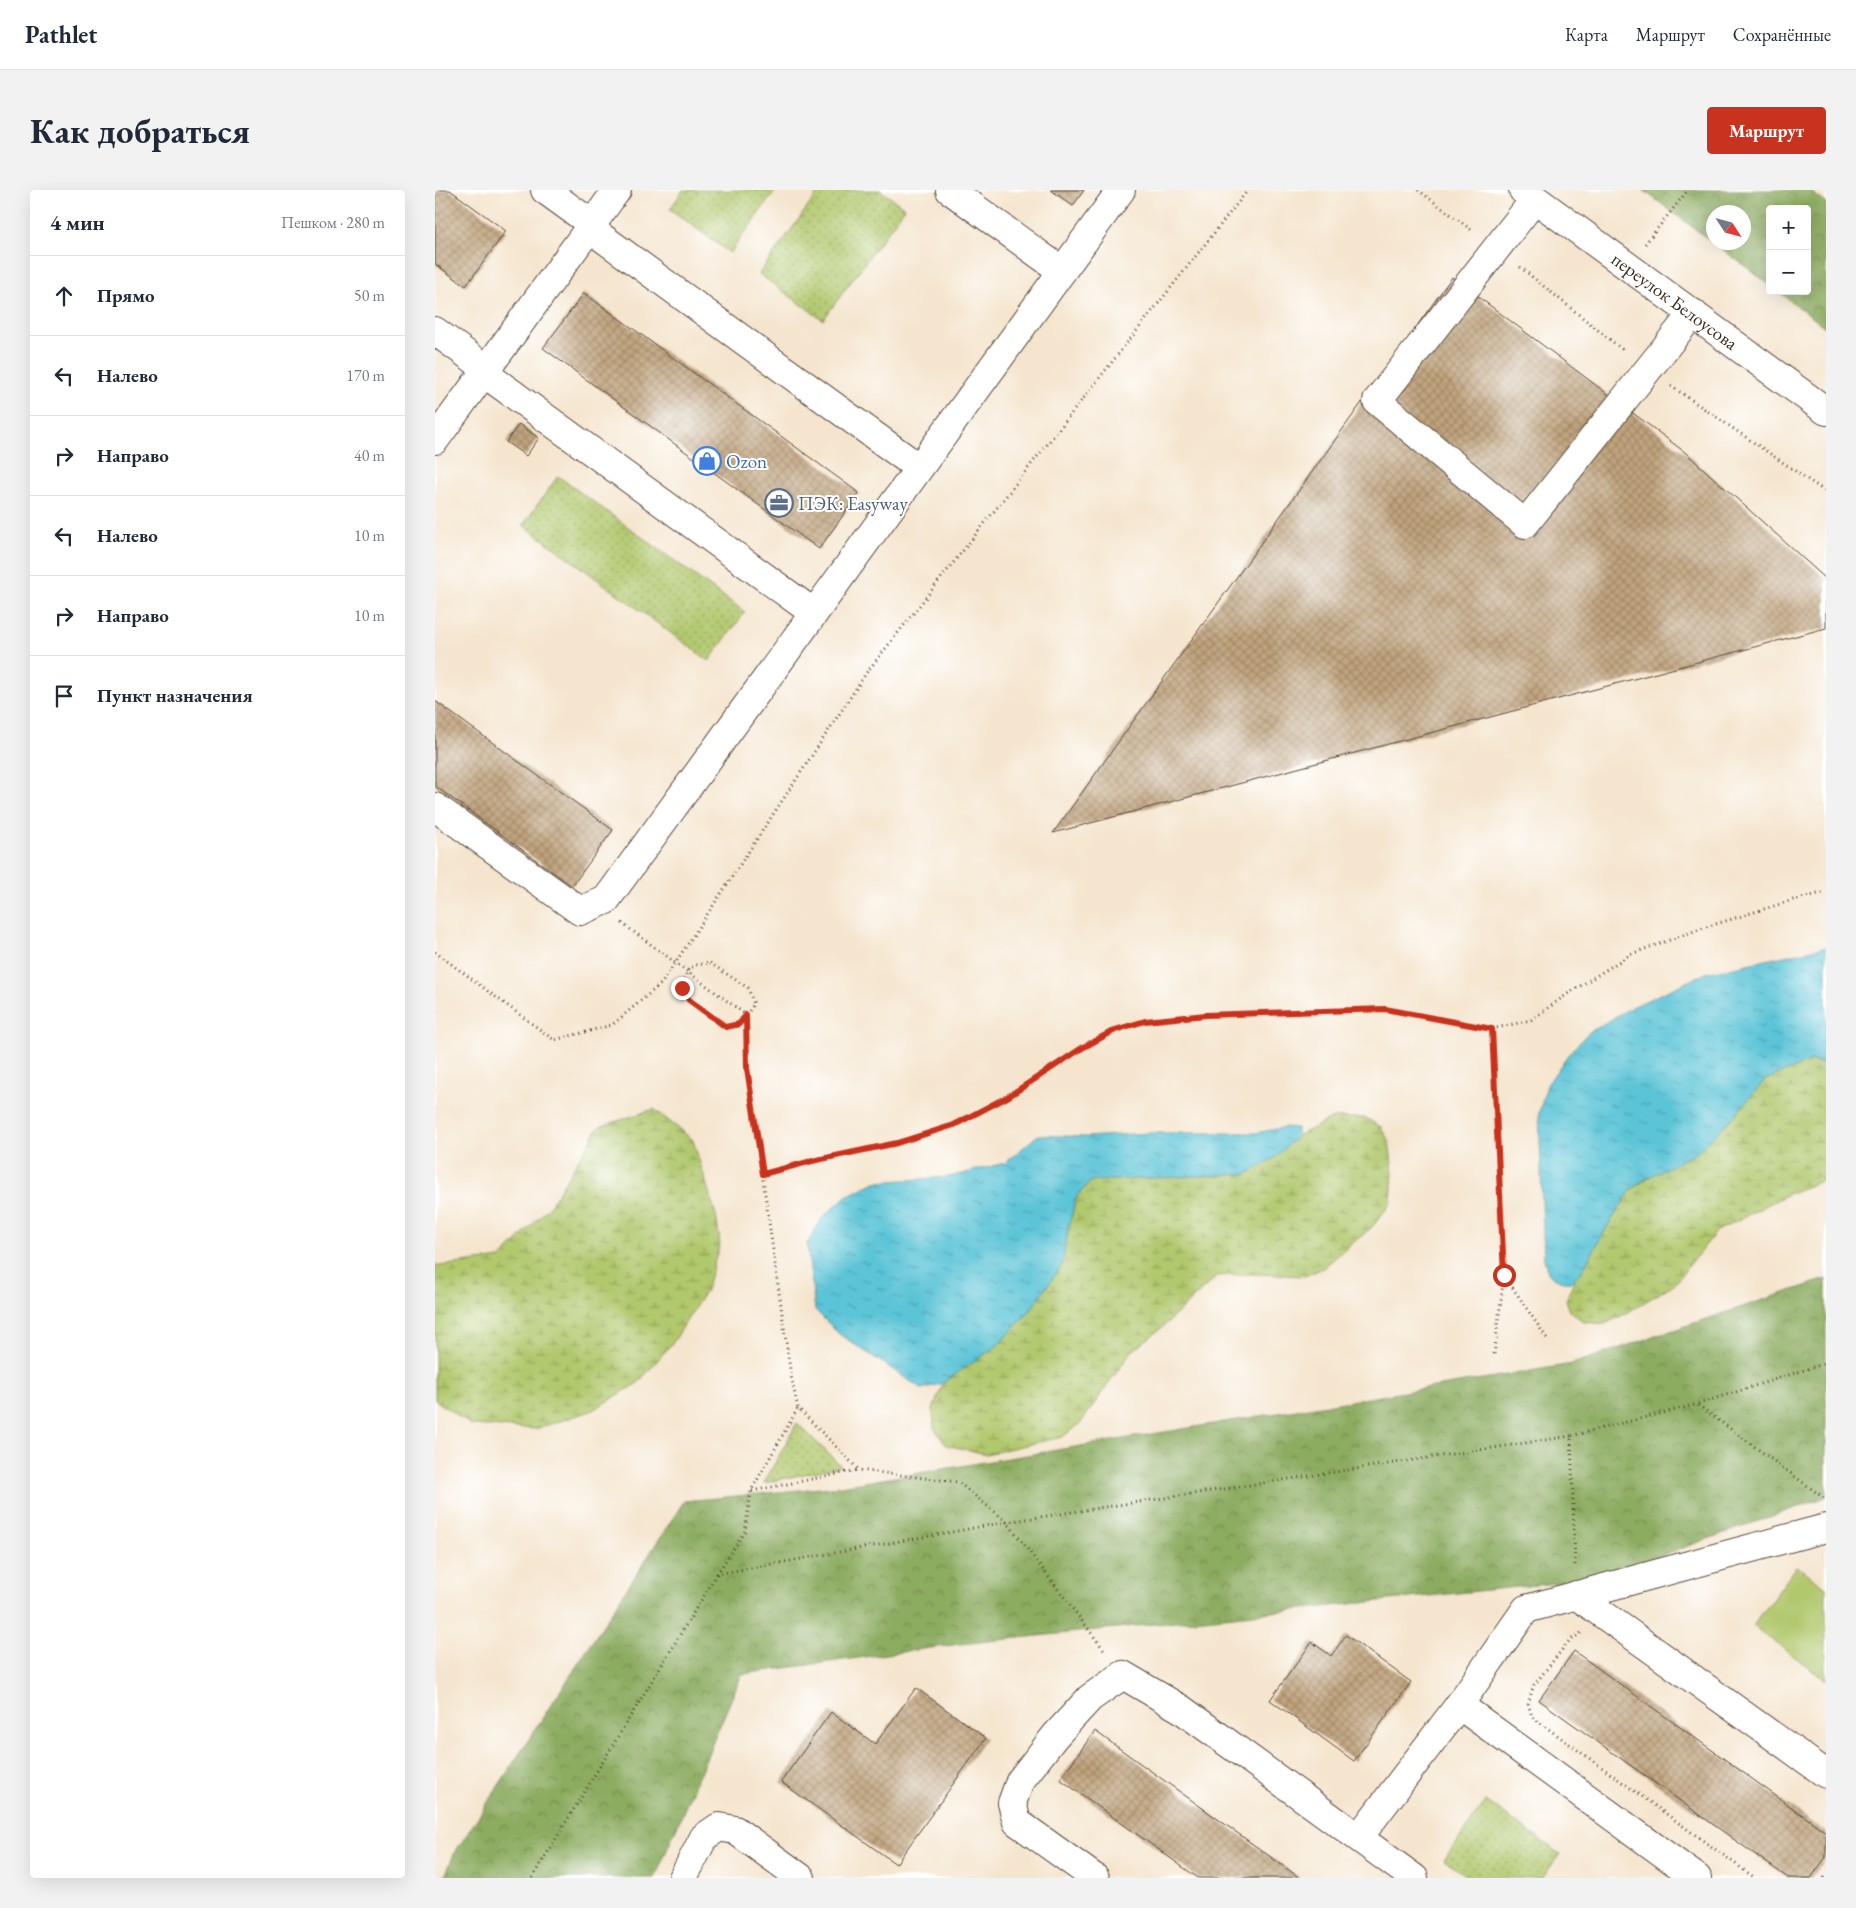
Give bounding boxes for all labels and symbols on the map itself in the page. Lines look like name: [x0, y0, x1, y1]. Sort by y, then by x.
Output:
north arrow: [1706, 205, 1751, 250]
street label: переулок Белоусова: [1606, 247, 1743, 356]
shop icon: Ozon: [692, 446, 722, 476]
place label: Ozon: [726, 449, 767, 474]
office icon: ПЭК: Easyway: [764, 488, 794, 518]
place label: ПЭК: Easyway: [798, 491, 908, 516]
route end: [671, 977, 694, 1000]
route start: [1493, 1264, 1516, 1287]

